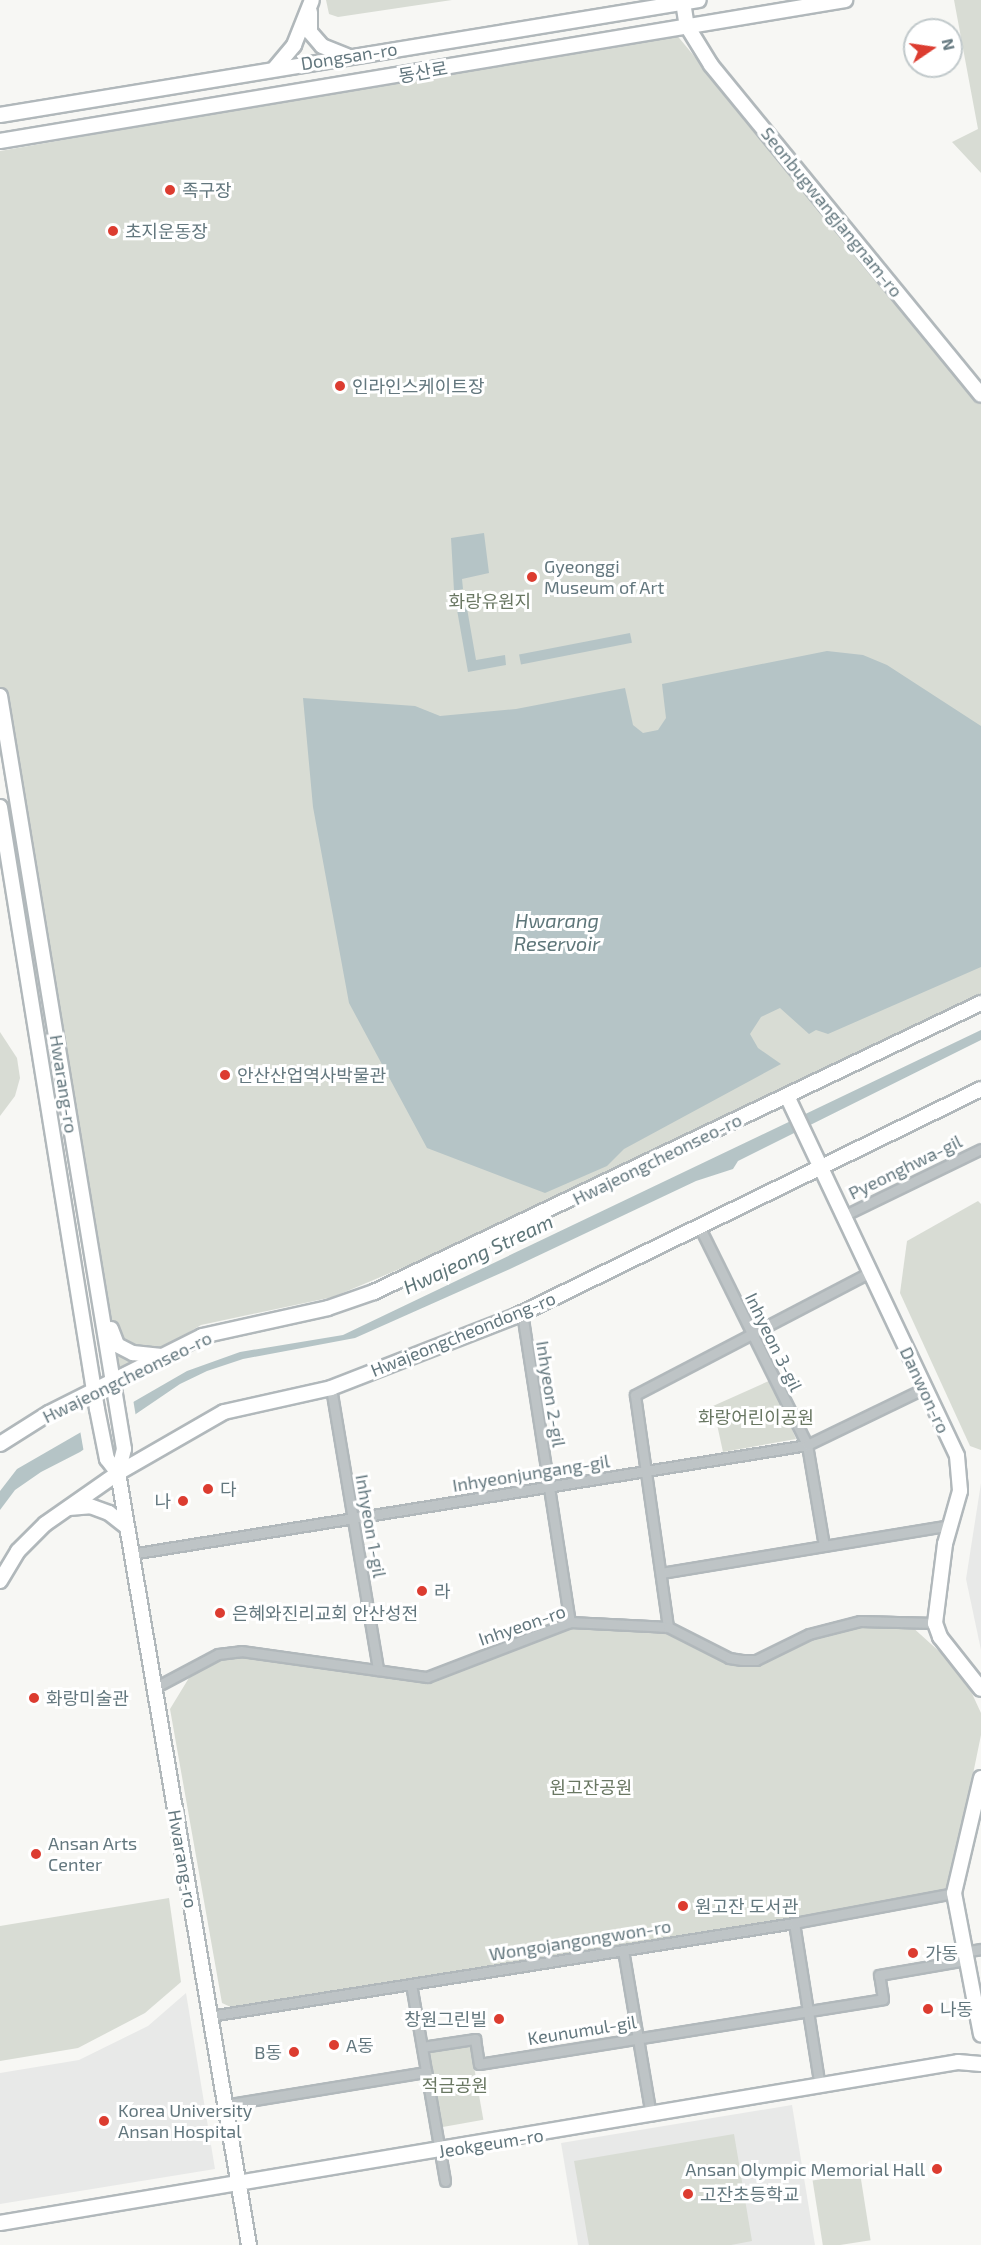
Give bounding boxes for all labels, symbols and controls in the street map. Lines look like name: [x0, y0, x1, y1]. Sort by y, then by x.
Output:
north arrow: [903, 18, 963, 78]
text: N: [939, 37, 960, 52]
street label: Dongsan-ro: [299, 38, 399, 74]
street label: 동산로: [397, 57, 449, 87]
street label: Seonbugwangjangnam-ro: [757, 123, 907, 301]
place label: 족구장: [182, 179, 232, 201]
marker: 족구장: [163, 183, 177, 197]
place label: 초지운동장: [125, 220, 208, 242]
marker: 초지운동장: [106, 224, 120, 238]
place label: 인라인스케이트장: [352, 375, 484, 397]
marker: 인라인스케이트장: [333, 379, 347, 393]
place label: Gyeonggi Museum of Art: [544, 556, 665, 598]
marker: Gyeonggi Museum of Art: [525, 570, 539, 584]
park label: 화랑유원지: [449, 590, 531, 612]
water label: Hwarang Reservoir: [514, 908, 600, 955]
street label: Hwarang-ro: [46, 1033, 82, 1135]
place label: 안산산업역사박물관: [237, 1064, 386, 1086]
marker: 안산산업역사박물관: [218, 1068, 232, 1082]
street label: Hwajeongcheonseo-ro: [569, 1109, 745, 1209]
street label: Pyeonghwa-gil: [845, 1130, 965, 1204]
water label: Hwajeong Stream: [399, 1209, 557, 1299]
street label: Hwajeongcheondong-ro: [367, 1287, 559, 1381]
street label: Inhyeon 3-gil: [741, 1289, 807, 1395]
street label: Hwajeongcheonseo-ro: [39, 1327, 215, 1427]
street label: Inhyeon 2-gil: [532, 1339, 570, 1449]
street label: Danwon-ro: [896, 1343, 954, 1437]
park label: 화랑어린이공원: [698, 1406, 814, 1428]
street label: Inhyeonjungang-gil: [451, 1450, 611, 1496]
street label: Inhyeon 1-gil: [351, 1473, 391, 1579]
place label: 다: [220, 1478, 237, 1500]
marker: 다: [201, 1482, 215, 1496]
place label: 나: [154, 1490, 171, 1512]
marker: 나: [176, 1494, 190, 1508]
place label: 라: [434, 1580, 451, 1602]
marker: 라: [415, 1584, 429, 1598]
street label: Inhyeon-ro: [476, 1600, 568, 1650]
place label: 은혜와진리교회 안산성전: [232, 1602, 418, 1624]
marker: 은혜와진리교회 안산성전: [213, 1606, 227, 1620]
place label: 화랑미술관: [46, 1687, 129, 1709]
marker: 화랑미술관: [27, 1691, 41, 1705]
park label: 원고잔공원: [550, 1776, 632, 1798]
street label: Hwarang-ro: [164, 1808, 202, 1910]
place label: Ansan Arts Center: [48, 1833, 138, 1876]
marker: Ansan Arts Center: [29, 1847, 43, 1861]
place label: 원고잔 도서관: [695, 1895, 798, 1917]
marker: 원고잔 도서관: [676, 1899, 690, 1913]
street label: Wongojangongwon-ro: [487, 1915, 673, 1965]
place label: 가동: [925, 1942, 958, 1964]
marker: 가동: [906, 1946, 920, 1960]
place label: 나동: [940, 1998, 973, 2020]
marker: 나동: [921, 2002, 935, 2016]
place label: 창원그린빌: [404, 2008, 487, 2030]
street label: Keunumul-gil: [526, 2011, 638, 2049]
marker: 창원그린빌: [492, 2012, 506, 2026]
place label: A동: [346, 2034, 374, 2056]
marker: A동: [327, 2038, 341, 2052]
place label: B동: [254, 2041, 282, 2063]
marker: B동: [287, 2045, 301, 2059]
park label: 적금공원: [422, 2074, 488, 2096]
place label: Korea University Ansan Hospital: [118, 2100, 252, 2142]
marker: Korea University Ansan Hospital: [95, 2112, 113, 2130]
street label: Jeokgeum-ro: [437, 2124, 545, 2162]
place label: Ansan Olympic Memorial Hall: [685, 2158, 925, 2180]
marker: Ansan Olympic Memorial Hall: [930, 2162, 944, 2176]
place label: 고잔초등학교: [700, 2183, 799, 2205]
marker: 고잔초등학교: [681, 2187, 695, 2201]

